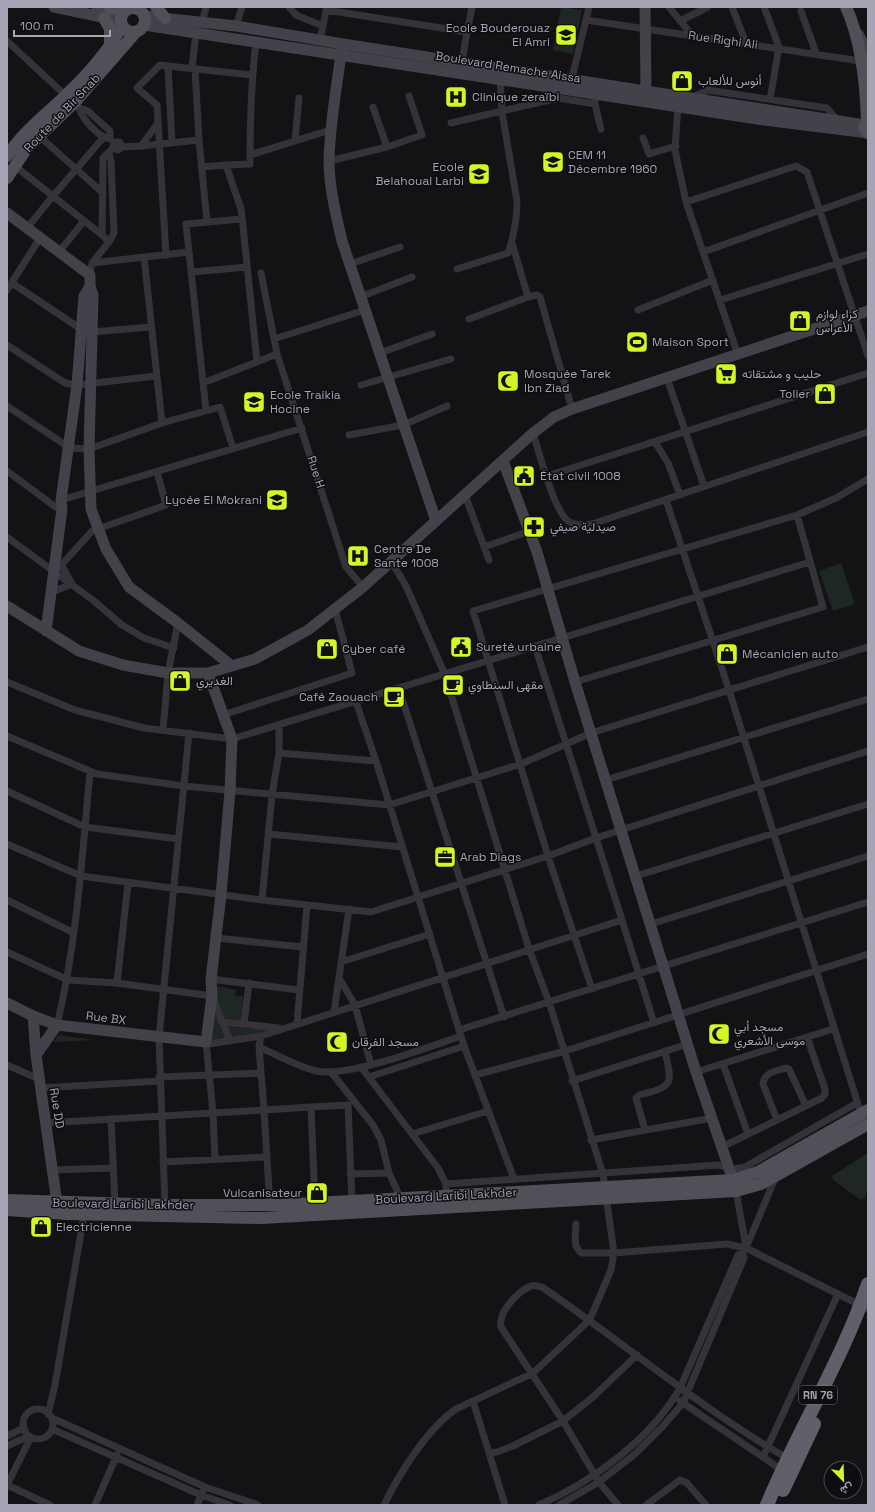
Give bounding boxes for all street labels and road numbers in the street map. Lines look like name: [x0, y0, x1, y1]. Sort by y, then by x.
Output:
street label: Rue Righi Ali: [687, 27, 759, 53]
street label: Boulevard Remache Aissa: [434, 48, 582, 86]
street label: Route de Bir Snab: [20, 70, 104, 156]
street label: Rue H: [303, 454, 329, 490]
street label: Rue BX: [85, 1008, 127, 1028]
street label: Rue DD: [46, 1087, 68, 1129]
street label: Boulevard Laribi Lakhder: [375, 1184, 518, 1208]
street label: Boulevard Laribi Lakhder: [52, 1195, 195, 1213]
road number: RN 76: [799, 1386, 837, 1404]

